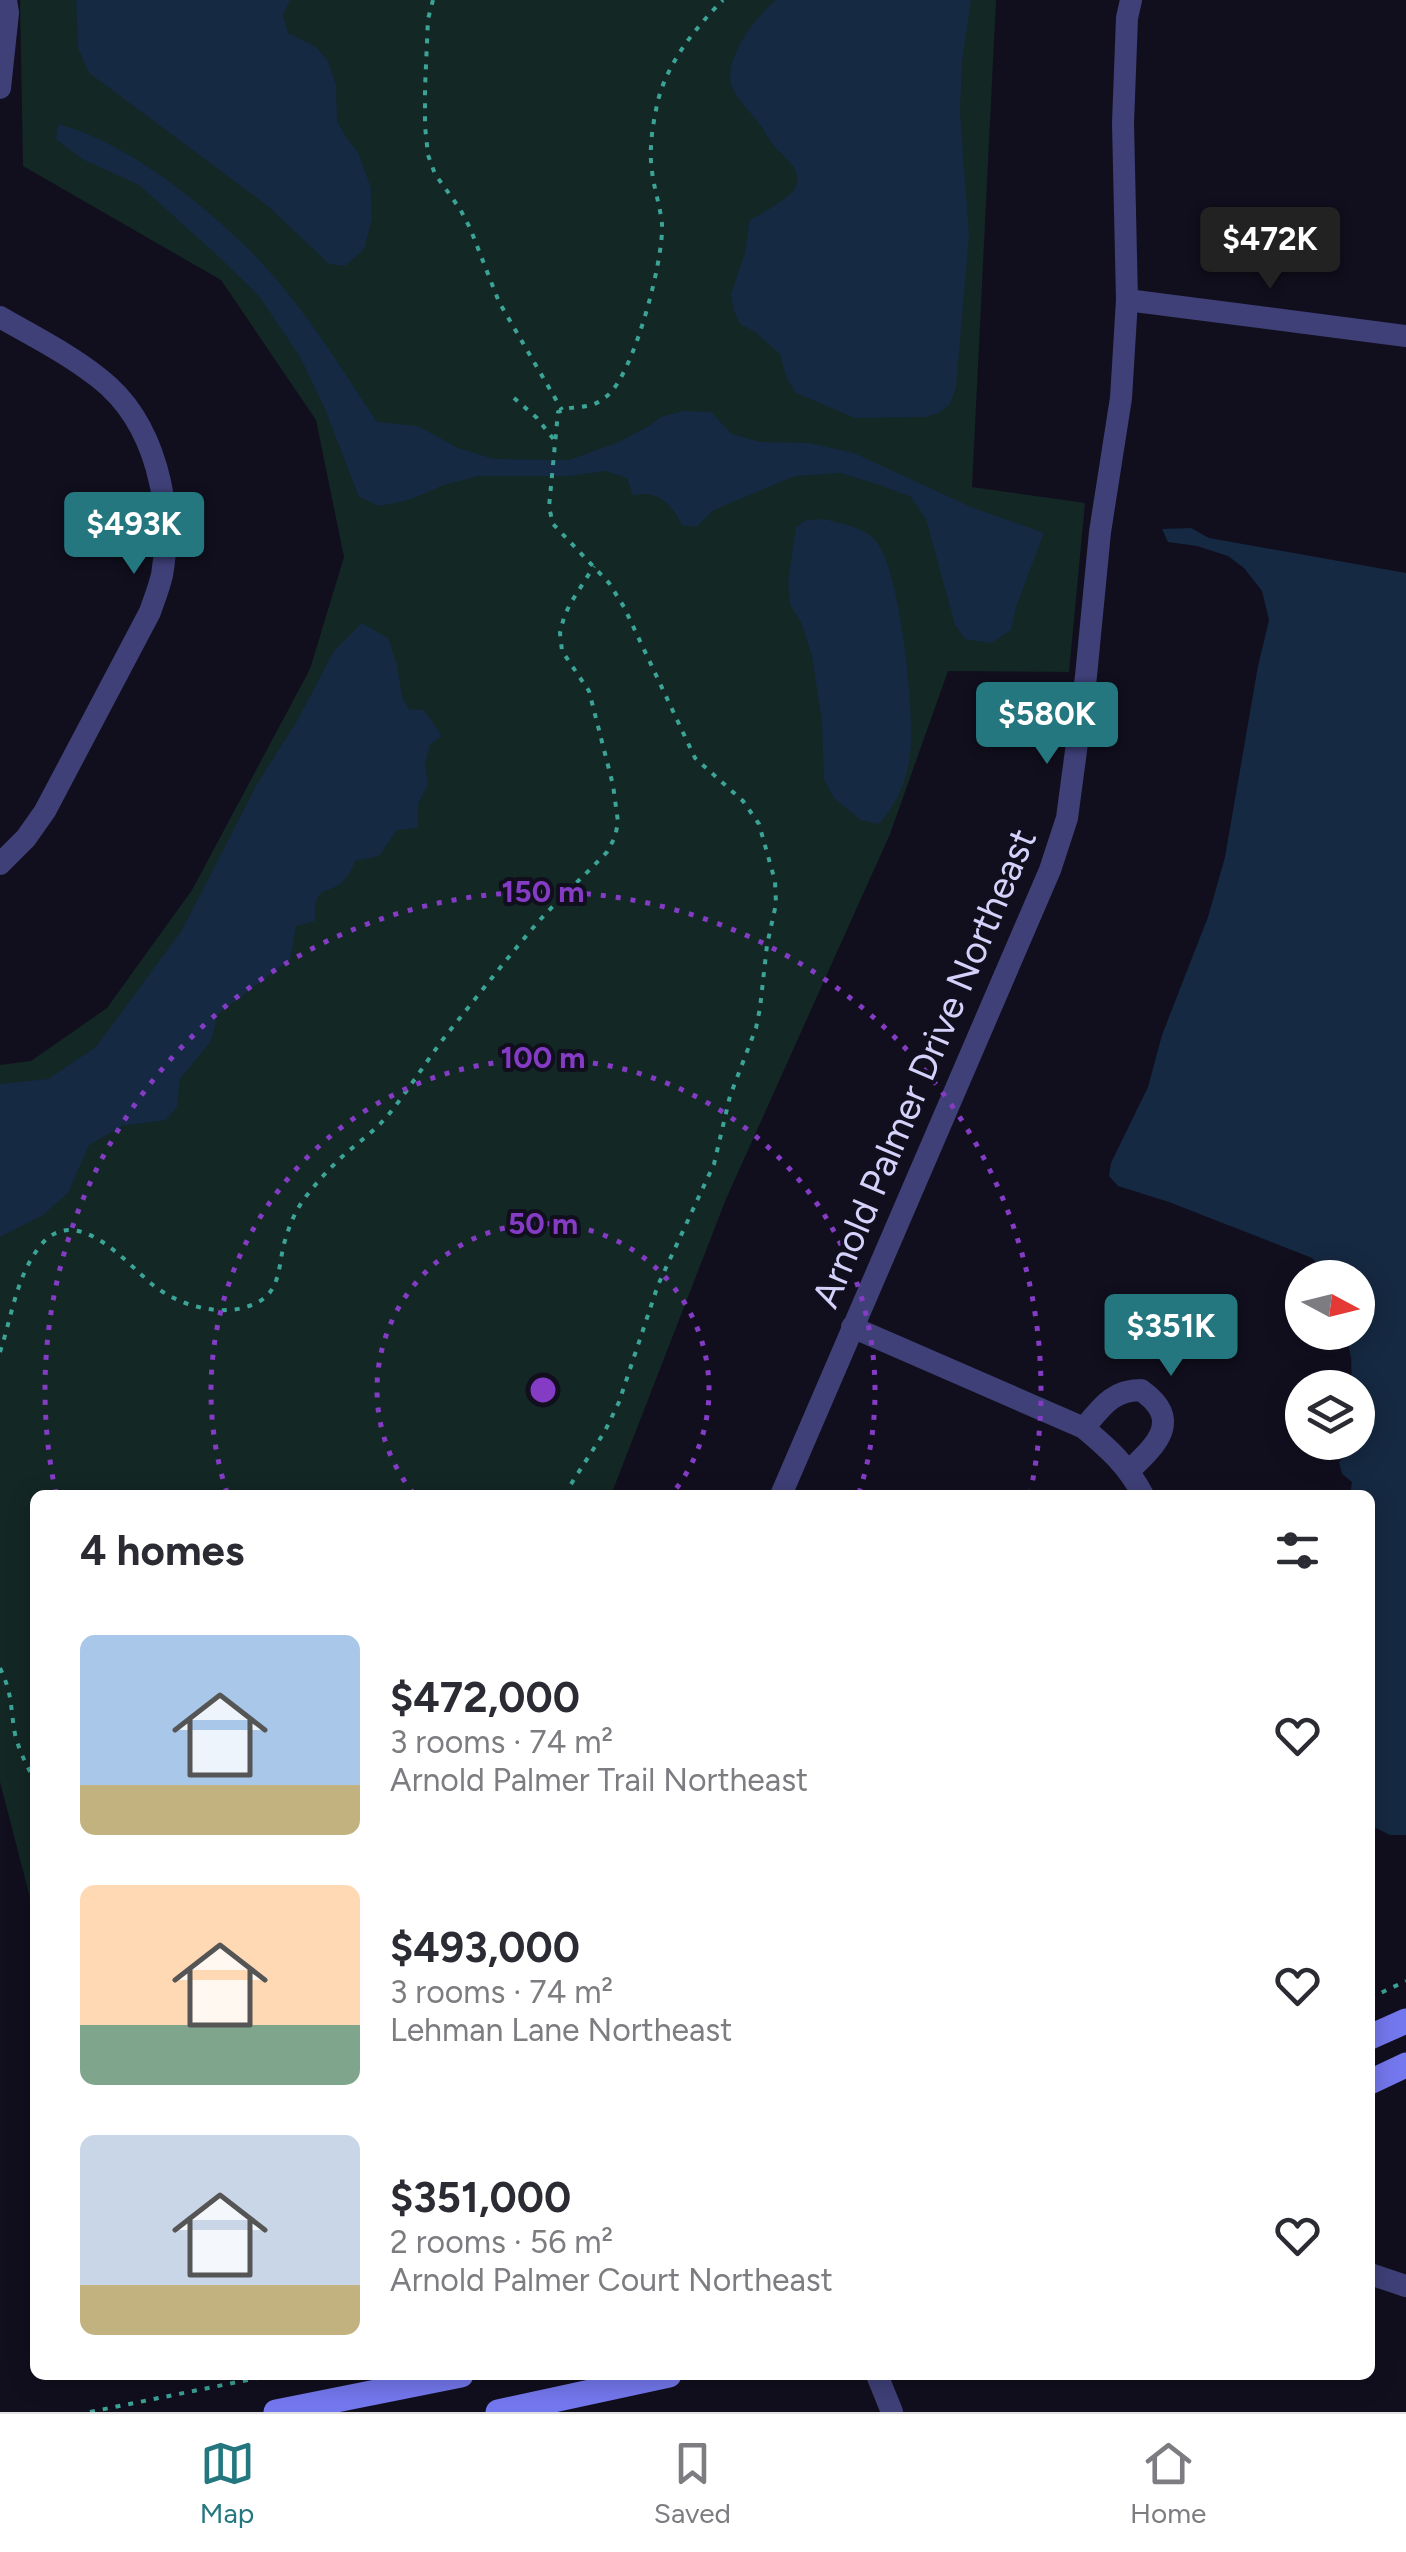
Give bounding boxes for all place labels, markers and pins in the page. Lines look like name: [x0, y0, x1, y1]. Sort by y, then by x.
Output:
pin: $472K: [1200, 207, 1340, 292]
pin: $493K: [64, 492, 204, 577]
pin: $580K: [977, 682, 1117, 767]
pin: $351K: [1101, 1294, 1241, 1379]
centre of rings: [525, 1372, 561, 1408]

